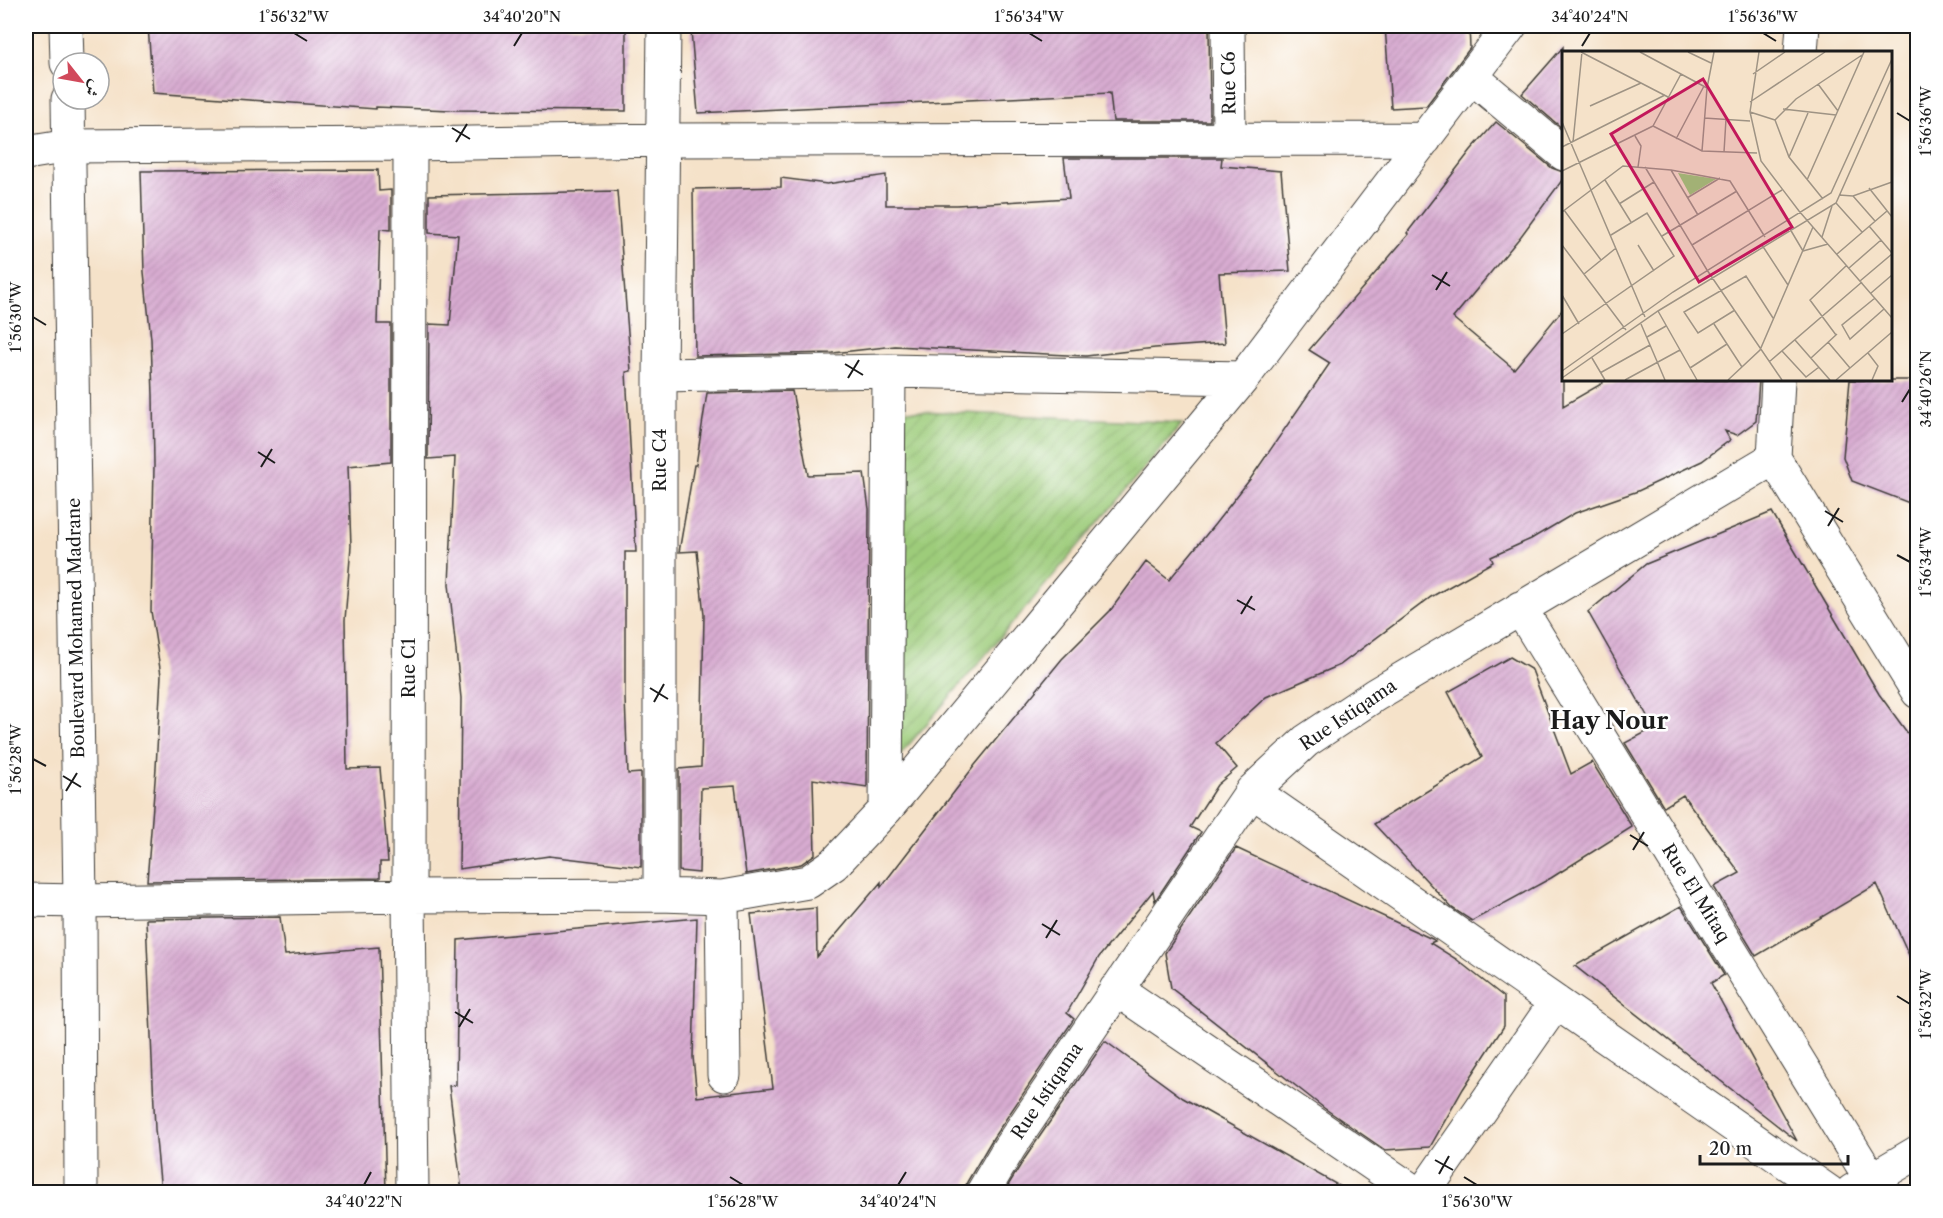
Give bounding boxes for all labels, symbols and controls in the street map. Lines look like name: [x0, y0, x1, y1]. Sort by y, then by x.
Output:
text: 1°56'32"W: [259, 7, 330, 26]
text: 34°40'20"N: [483, 7, 561, 26]
text: 1°56'34"W: [994, 7, 1064, 26]
text: 34°40'24"N: [1551, 7, 1629, 26]
text: 1°56'36"W: [1728, 7, 1798, 26]
north arrow: [51, 51, 111, 111]
street label: Rue C6: [1217, 51, 1241, 115]
inset map: [1562, 51, 1892, 381]
text: ش: [81, 77, 107, 101]
text: 1°56'36"W: [1916, 86, 1935, 156]
text: 1°56'30"W: [6, 281, 25, 352]
text: 34°40'26"N: [1916, 350, 1935, 428]
street label: Rue C4: [649, 428, 671, 492]
street label: Boulevard Mohamed Madrane: [63, 498, 89, 758]
text: 1°56'34"W: [1916, 527, 1935, 597]
street label: Rue C1: [398, 637, 420, 698]
street label: Rue Istiqama: [1295, 674, 1401, 755]
district label: Hay Nour: [1550, 706, 1668, 735]
text: 1°56'28"W: [6, 723, 25, 794]
street label: Rue El Mitaq: [1657, 840, 1735, 946]
text: 1°56'32"W: [1916, 968, 1935, 1039]
street label: Rue Istiqama: [1007, 1038, 1088, 1144]
scale bar: [1700, 1128, 1848, 1166]
text: 20 m: [1709, 1138, 1753, 1160]
text: 34°40'22"N: [325, 1192, 403, 1211]
text: 1°56'28"W: [708, 1192, 779, 1211]
text: 34°40'24"N: [859, 1192, 937, 1211]
text: 1°56'30"W: [1442, 1192, 1513, 1211]

